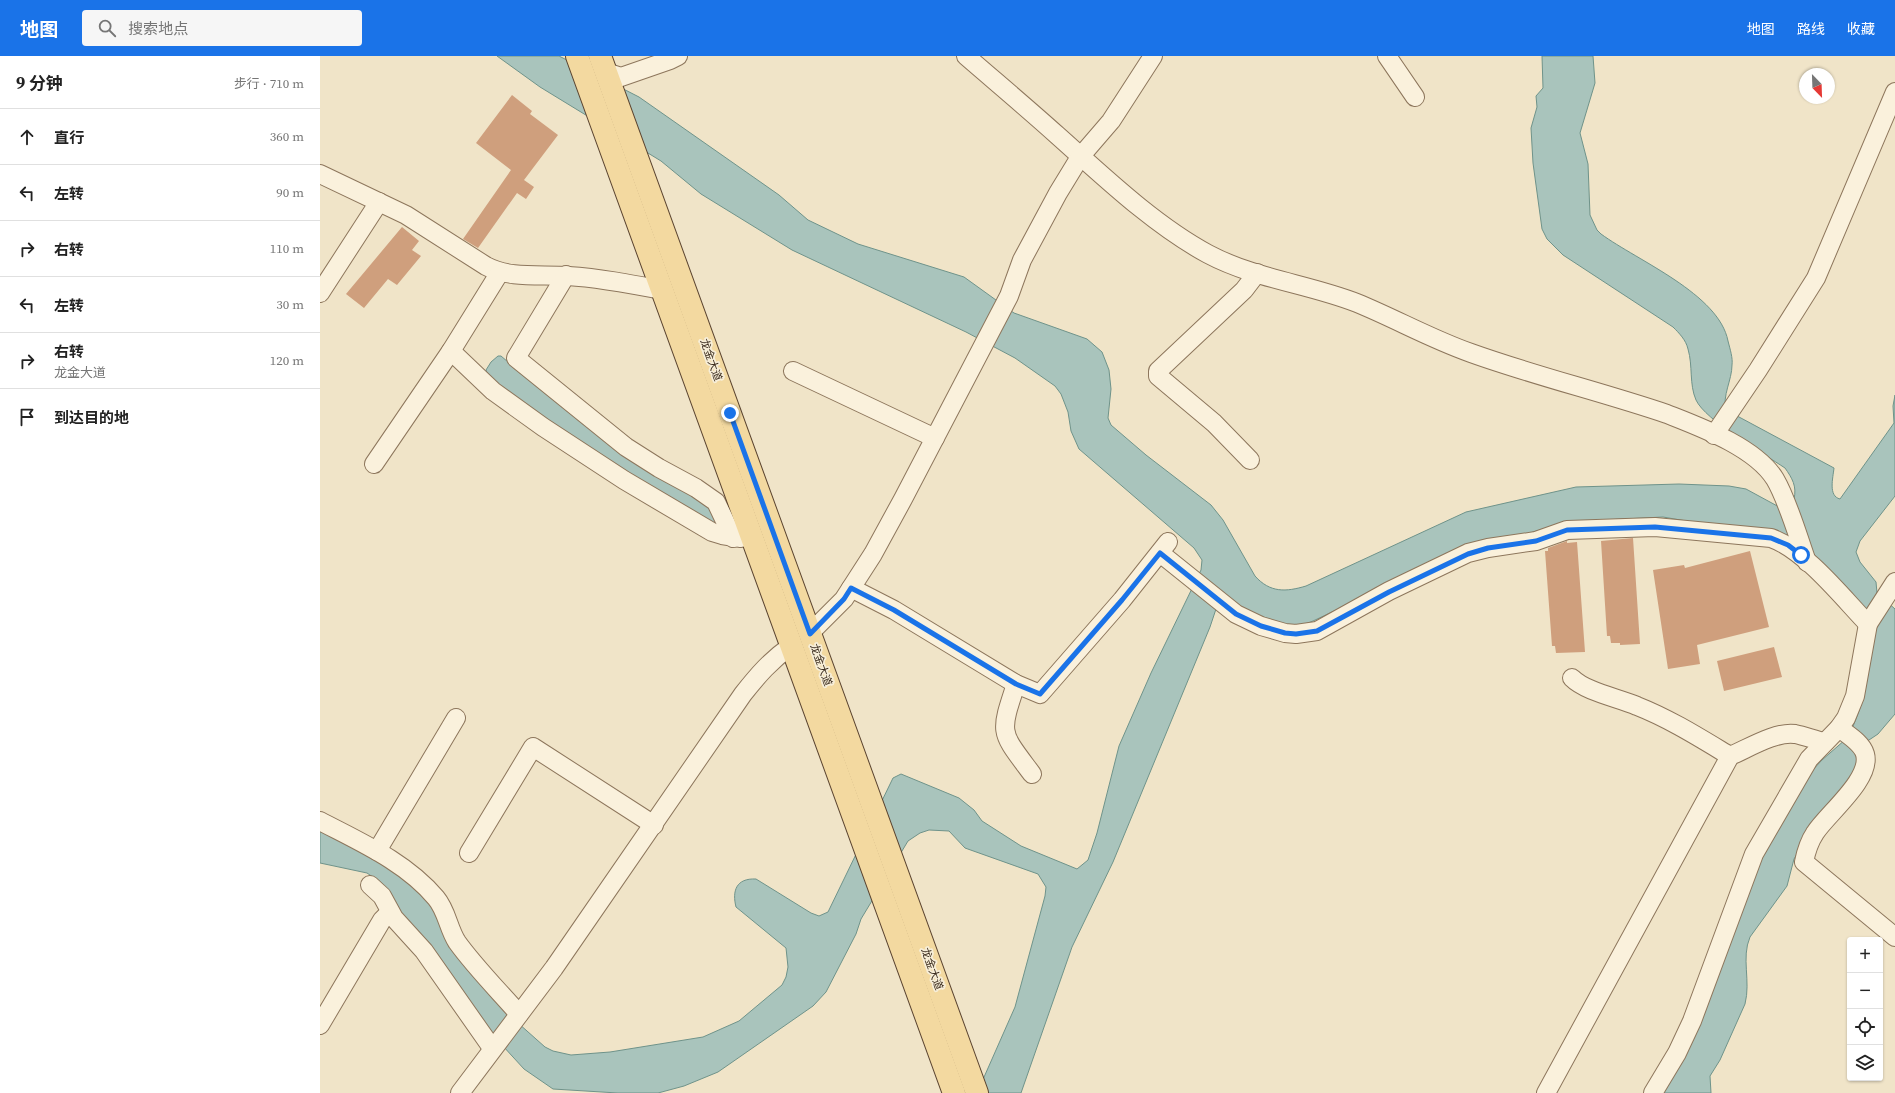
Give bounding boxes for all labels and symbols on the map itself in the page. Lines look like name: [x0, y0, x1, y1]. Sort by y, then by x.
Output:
north arrow: [1799, 68, 1835, 104]
street label: 龙金大道: [696, 337, 726, 383]
route end: [721, 404, 739, 422]
route start: [1792, 546, 1810, 564]
street label: 龙金大道: [806, 642, 836, 688]
street label: 龙金大道: [917, 946, 947, 992]

